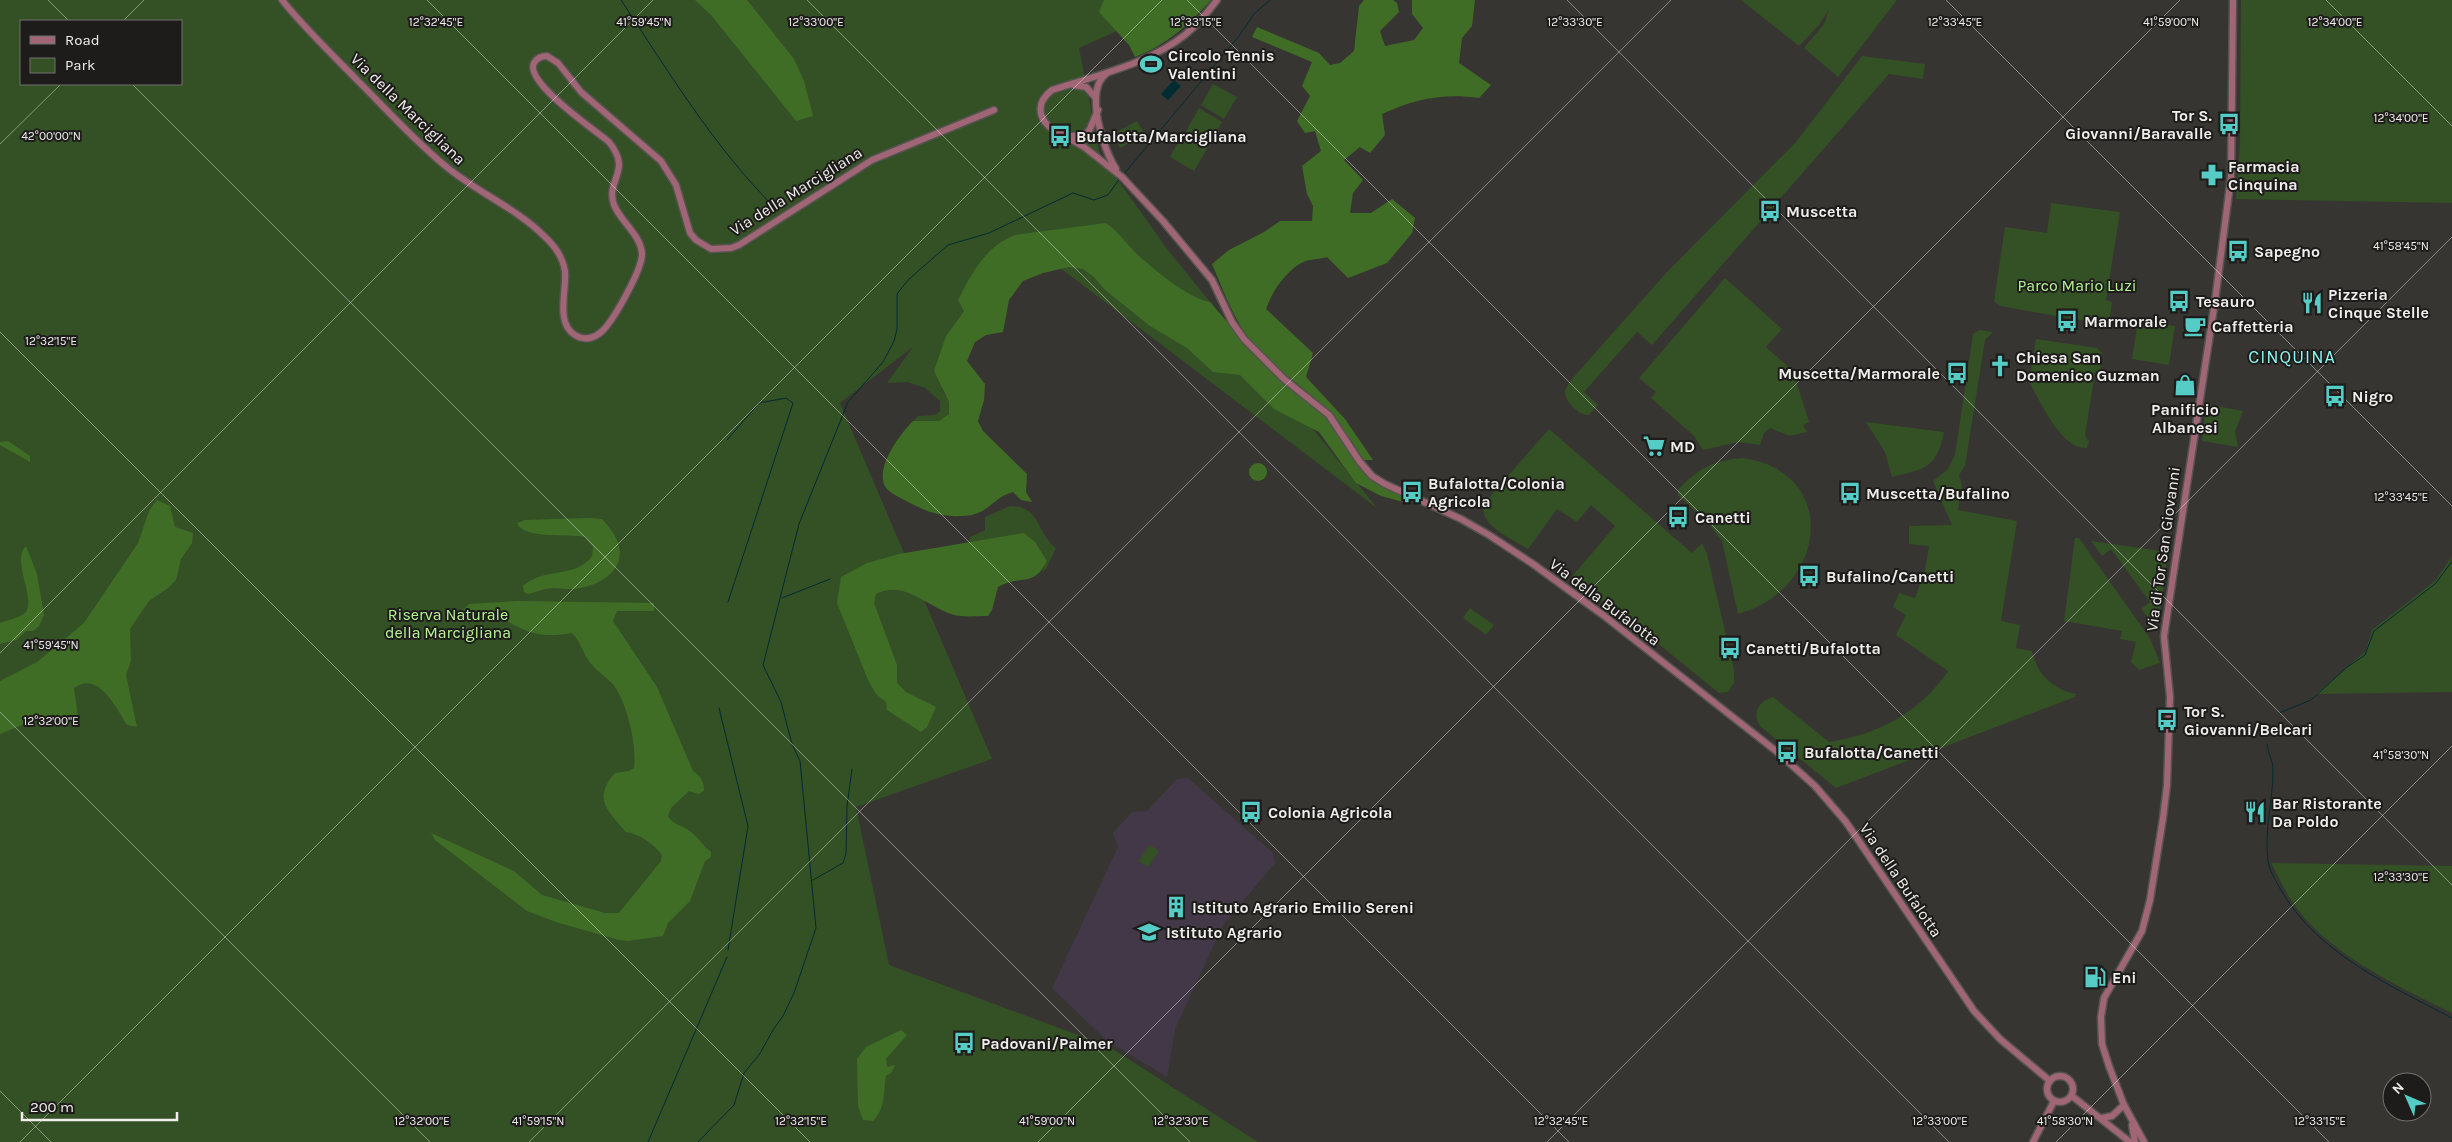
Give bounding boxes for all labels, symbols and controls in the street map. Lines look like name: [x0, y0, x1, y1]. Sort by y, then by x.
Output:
text: 12°32'45"E: [409, 15, 463, 29]
text: 41°59'45"N: [616, 15, 672, 29]
text: 12°33'00"E: [788, 15, 844, 29]
text: 12°33'15"E: [1170, 15, 1222, 29]
text: 12°33'30"E: [1547, 15, 1603, 29]
text: 12°33'45"E: [1928, 15, 1982, 29]
text: 41°59'00"N: [2143, 15, 2199, 29]
text: 12°34'00"E: [2307, 15, 2363, 29]
legend: [20, 20, 182, 85]
text: Road: [65, 31, 100, 49]
place label: Circolo Tennis Valentini: [1168, 46, 1274, 83]
street label: Via della Marcigliana: [347, 49, 469, 169]
sports icon: Circolo Tennis Valentini: [1138, 51, 1164, 77]
text: Park: [65, 56, 95, 74]
place label: Tor S. Giovanni/Baravalle: [2065, 106, 2213, 143]
bus stop icon: Tor S. Giovanni/Baravalle: [2216, 111, 2242, 137]
text: 12°34'00"E: [2373, 111, 2429, 125]
bus stop icon: Bufalotta/Marcigliana: [1047, 123, 1073, 149]
place label: Bufalotta/Marcigliana: [1076, 127, 1247, 146]
text: 42°00'00"N: [21, 129, 81, 143]
street label: Via della Marcigliana: [726, 143, 866, 239]
place label: Farmacia Cinquina: [2228, 157, 2300, 194]
pharmacy icon: Farmacia Cinquina: [2199, 162, 2225, 188]
bus stop icon: Muscetta: [1757, 198, 1783, 224]
place label: Muscetta: [1786, 202, 1857, 221]
bus stop icon: Sapegno: [2225, 238, 2251, 264]
text: 41°58'45"N: [2373, 239, 2429, 253]
place label: Sapegno: [2254, 242, 2320, 261]
park label: Parco Mario Luzi: [2017, 276, 2137, 295]
place label: Pizzeria Cinque Stelle: [2328, 285, 2429, 322]
bus stop icon: Tesauro: [2166, 288, 2192, 314]
restaurant icon: Pizzeria Cinque Stelle: [2299, 290, 2325, 316]
place label: Tesauro: [2196, 292, 2255, 311]
bus stop icon: Marmorale: [2054, 308, 2080, 334]
place label: Marmorale: [2084, 312, 2167, 331]
cafe icon: Caffetteria: [2182, 313, 2208, 339]
place label: Caffetteria: [2212, 317, 2294, 336]
text: 12°32'15"E: [25, 334, 77, 348]
district label: CINQUINA: [2248, 346, 2336, 368]
place label: Chiesa San Domenico Guzman: [2016, 348, 2160, 385]
church icon: Chiesa San Domenico Guzman: [1987, 353, 2013, 379]
bus stop icon: Muscetta/Marmorale: [1944, 360, 1970, 386]
place label: Muscetta/Marmorale: [1778, 364, 1940, 383]
shop icon: Panificio Albanesi: [2172, 372, 2198, 398]
bus stop icon: Nigro: [2322, 383, 2348, 409]
place label: Nigro: [2352, 387, 2393, 406]
place label: Panificio Albanesi: [2151, 400, 2219, 437]
supermarket icon: MD: [1641, 433, 1667, 459]
place label: MD: [1670, 437, 1695, 456]
street label: Via di Tor San Giovanni: [2142, 465, 2184, 633]
place label: Bufalotta/Colonia Agricola: [1428, 474, 1565, 511]
bus stop icon: Bufalotta/Colonia Agricola: [1399, 479, 1425, 505]
bus stop icon: Muscetta/Bufalino: [1837, 480, 1863, 506]
place label: Muscetta/Bufalino: [1866, 484, 2010, 503]
text: 12°33'45"E: [2374, 490, 2428, 504]
bus stop icon: Canetti: [1665, 504, 1691, 530]
place label: Canetti: [1695, 508, 1751, 527]
street label: Via della Bufalotta: [1546, 554, 1664, 650]
bus stop icon: Bufalino/Canetti: [1796, 563, 1822, 589]
place label: Bufalino/Canetti: [1826, 567, 1954, 586]
park label: Riserva Naturale della Marcigliana: [385, 605, 511, 642]
bus stop icon: Canetti/Bufalotta: [1717, 635, 1743, 661]
text: 41°59'45"N: [23, 638, 79, 652]
place label: Canetti/Bufalotta: [1746, 639, 1881, 658]
place label: Tor S. Giovanni/Belcari: [2184, 702, 2313, 739]
bus stop icon: Tor S. Giovanni/Belcari: [2154, 707, 2180, 733]
text: 12°32'00"E: [23, 714, 79, 728]
bus stop icon: Bufalotta/Canetti: [1774, 739, 1800, 765]
place label: Bufalotta/Canetti: [1804, 743, 1939, 762]
text: 41°58'30"N: [2373, 748, 2429, 762]
place label: Bar Ristorante Da Poldo: [2272, 794, 2382, 831]
bus stop icon: Colonia Agricola: [1238, 799, 1264, 825]
restaurant icon: Bar Ristorante Da Poldo: [2242, 799, 2268, 825]
place label: Colonia Agricola: [1268, 803, 1392, 822]
street label: Via della Bufalotta: [1856, 819, 1946, 941]
text: 12°33'30"E: [2373, 870, 2429, 884]
building icon: Istituto Agrario Emilio Sereni: [1163, 894, 1189, 920]
place label: Istituto Agrario Emilio Sereni: [1192, 898, 1414, 917]
school or university icon: Istituto Agrario: [1136, 919, 1162, 945]
place label: Istituto Agrario: [1166, 923, 1282, 942]
fuel station icon: Eni: [2082, 964, 2108, 990]
place label: Eni: [2112, 968, 2137, 987]
bus stop icon: Padovani/Palmer: [951, 1030, 977, 1056]
place label: Padovani/Palmer: [981, 1034, 1113, 1053]
north arrow: [2382, 1072, 2432, 1122]
text: N: [2389, 1079, 2408, 1098]
scale bar: [22, 1090, 178, 1122]
text: 200 m: [30, 1098, 74, 1116]
text: 12°32'00"E: [394, 1114, 450, 1128]
text: 41°59'15"N: [512, 1114, 564, 1128]
text: 12°32'15"E: [775, 1114, 827, 1128]
text: 41°59'00"N: [1019, 1114, 1075, 1128]
text: 12°32'30"E: [1153, 1114, 1209, 1128]
text: 12°32'45"E: [1534, 1114, 1588, 1128]
text: 12°33'00"E: [1912, 1114, 1968, 1128]
text: 41°58'30"N: [2037, 1114, 2093, 1128]
text: 12°33'15"E: [2294, 1114, 2346, 1128]

